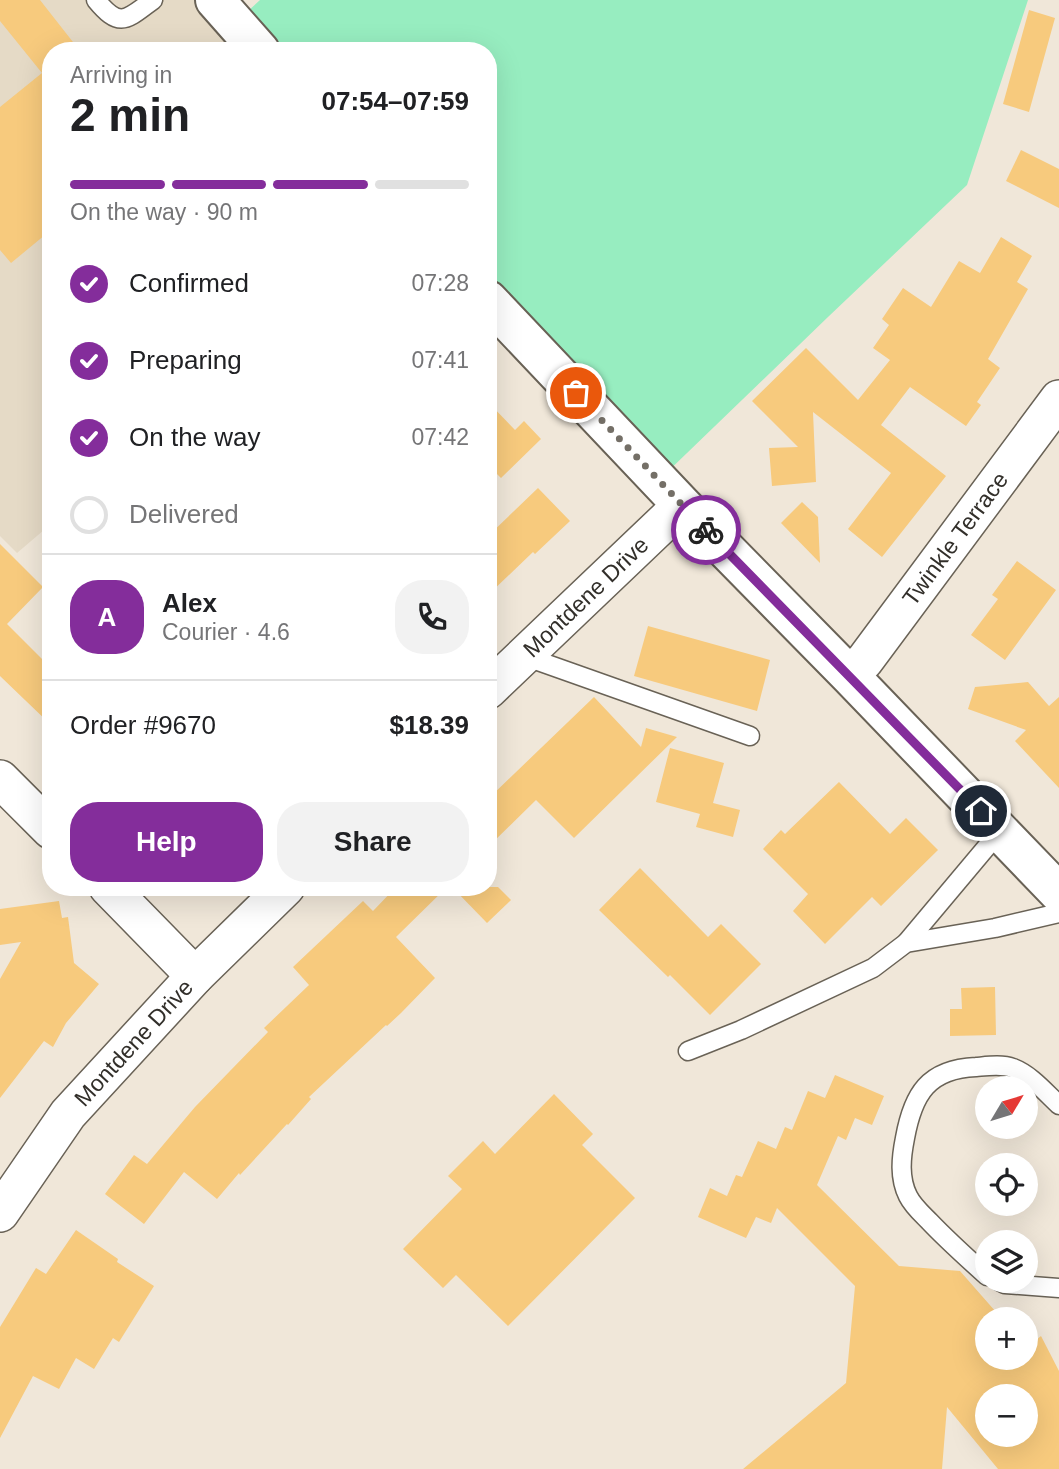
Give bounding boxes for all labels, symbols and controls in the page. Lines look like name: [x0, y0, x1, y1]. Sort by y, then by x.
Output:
text: Arriving in: [70, 62, 172, 88]
text: 07:54–07:59: [322, 86, 469, 116]
text: 2 min: [70, 89, 190, 141]
text: On the way · 90 m: [70, 199, 258, 225]
icon: check: [70, 265, 108, 303]
text: Confirmed: [129, 268, 249, 298]
text: 07:28: [411, 270, 469, 296]
icon: check: [70, 342, 108, 380]
text: Preparing: [129, 345, 242, 375]
text: 07:41: [411, 347, 469, 373]
pin: [546, 363, 606, 423]
icon: bag: [557, 374, 595, 412]
icon: check: [70, 419, 108, 457]
text: On the way: [129, 422, 261, 452]
text: 07:42: [411, 424, 469, 450]
street label: Twinkle Terrace: [897, 467, 1013, 611]
courier: [671, 495, 741, 565]
text: Delivered: [129, 499, 239, 529]
icon: bike: [687, 511, 725, 549]
street label: Montdene Drive: [518, 531, 653, 662]
button: phone: [395, 580, 469, 654]
text: Alex: [162, 588, 217, 618]
text: A: [98, 602, 116, 632]
text: Courier · 4.6: [162, 619, 290, 645]
text: Order #9670: [70, 710, 216, 740]
text: $18.39: [389, 710, 469, 740]
pin: [951, 781, 1011, 841]
icon: home: [962, 792, 1000, 830]
button: Help: [70, 802, 263, 882]
button: Share: [277, 802, 469, 882]
street label: Montdene Drive: [69, 974, 198, 1111]
north arrow: [975, 1076, 1038, 1139]
map controls: [975, 1076, 1038, 1447]
button: locate: [975, 1153, 1038, 1216]
button: layers: [975, 1230, 1038, 1293]
button: +: [975, 1307, 1038, 1370]
button: −: [975, 1384, 1038, 1447]

